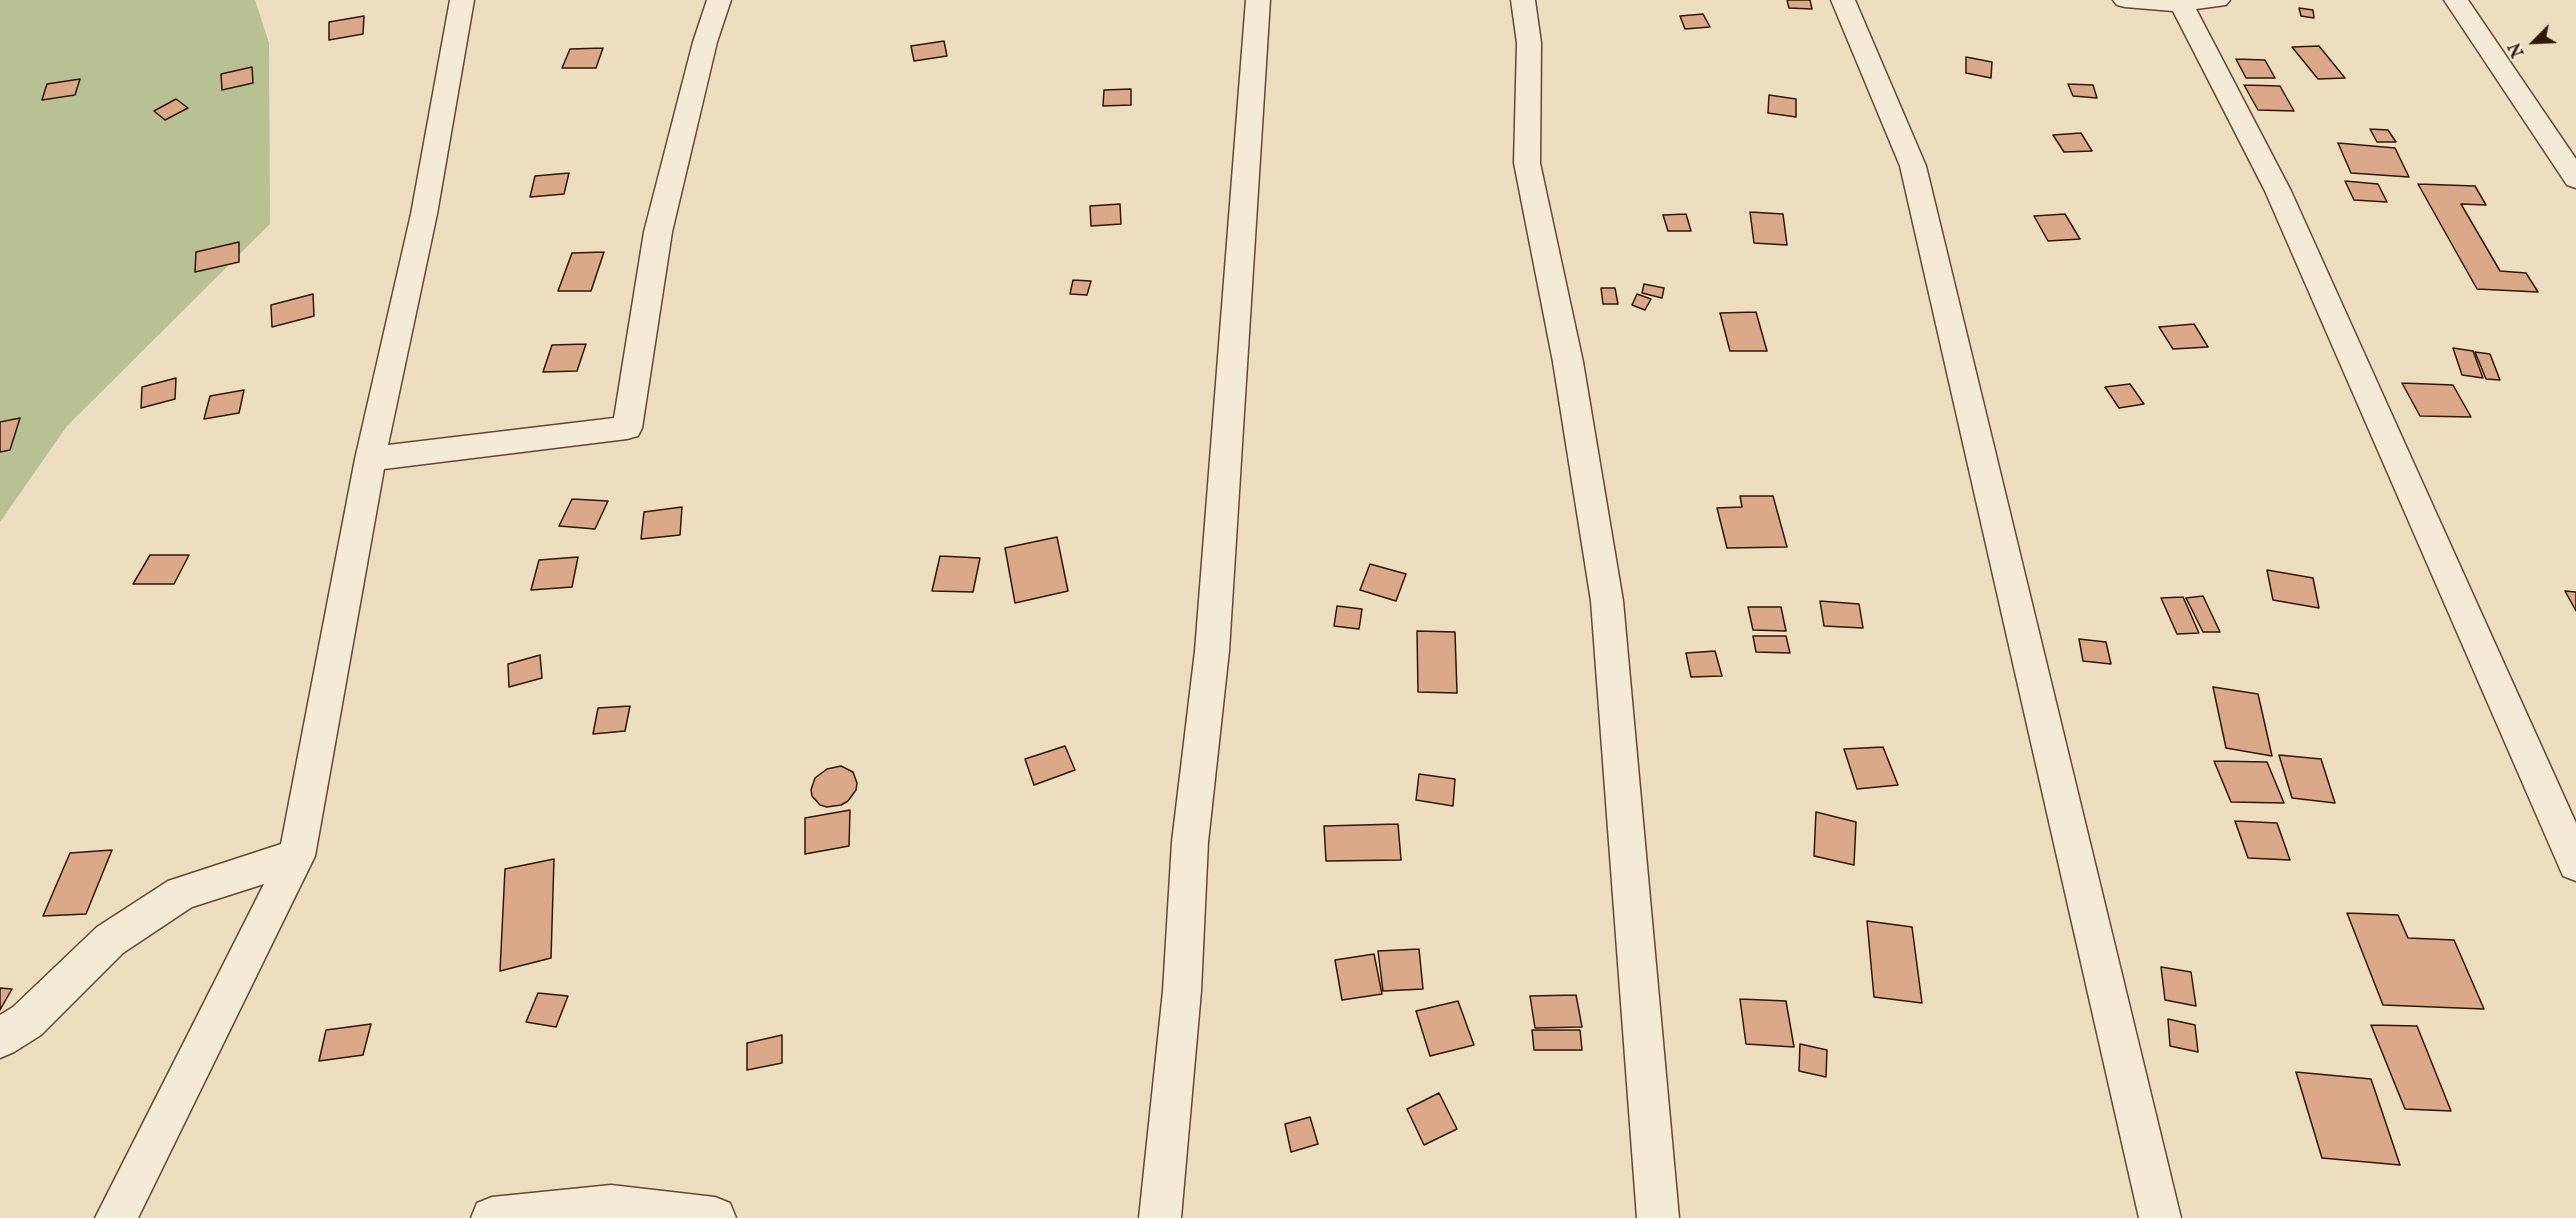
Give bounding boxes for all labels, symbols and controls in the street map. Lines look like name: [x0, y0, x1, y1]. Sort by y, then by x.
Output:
north arrow: [2504, 12, 2564, 72]
text: N: [2506, 39, 2530, 60]

